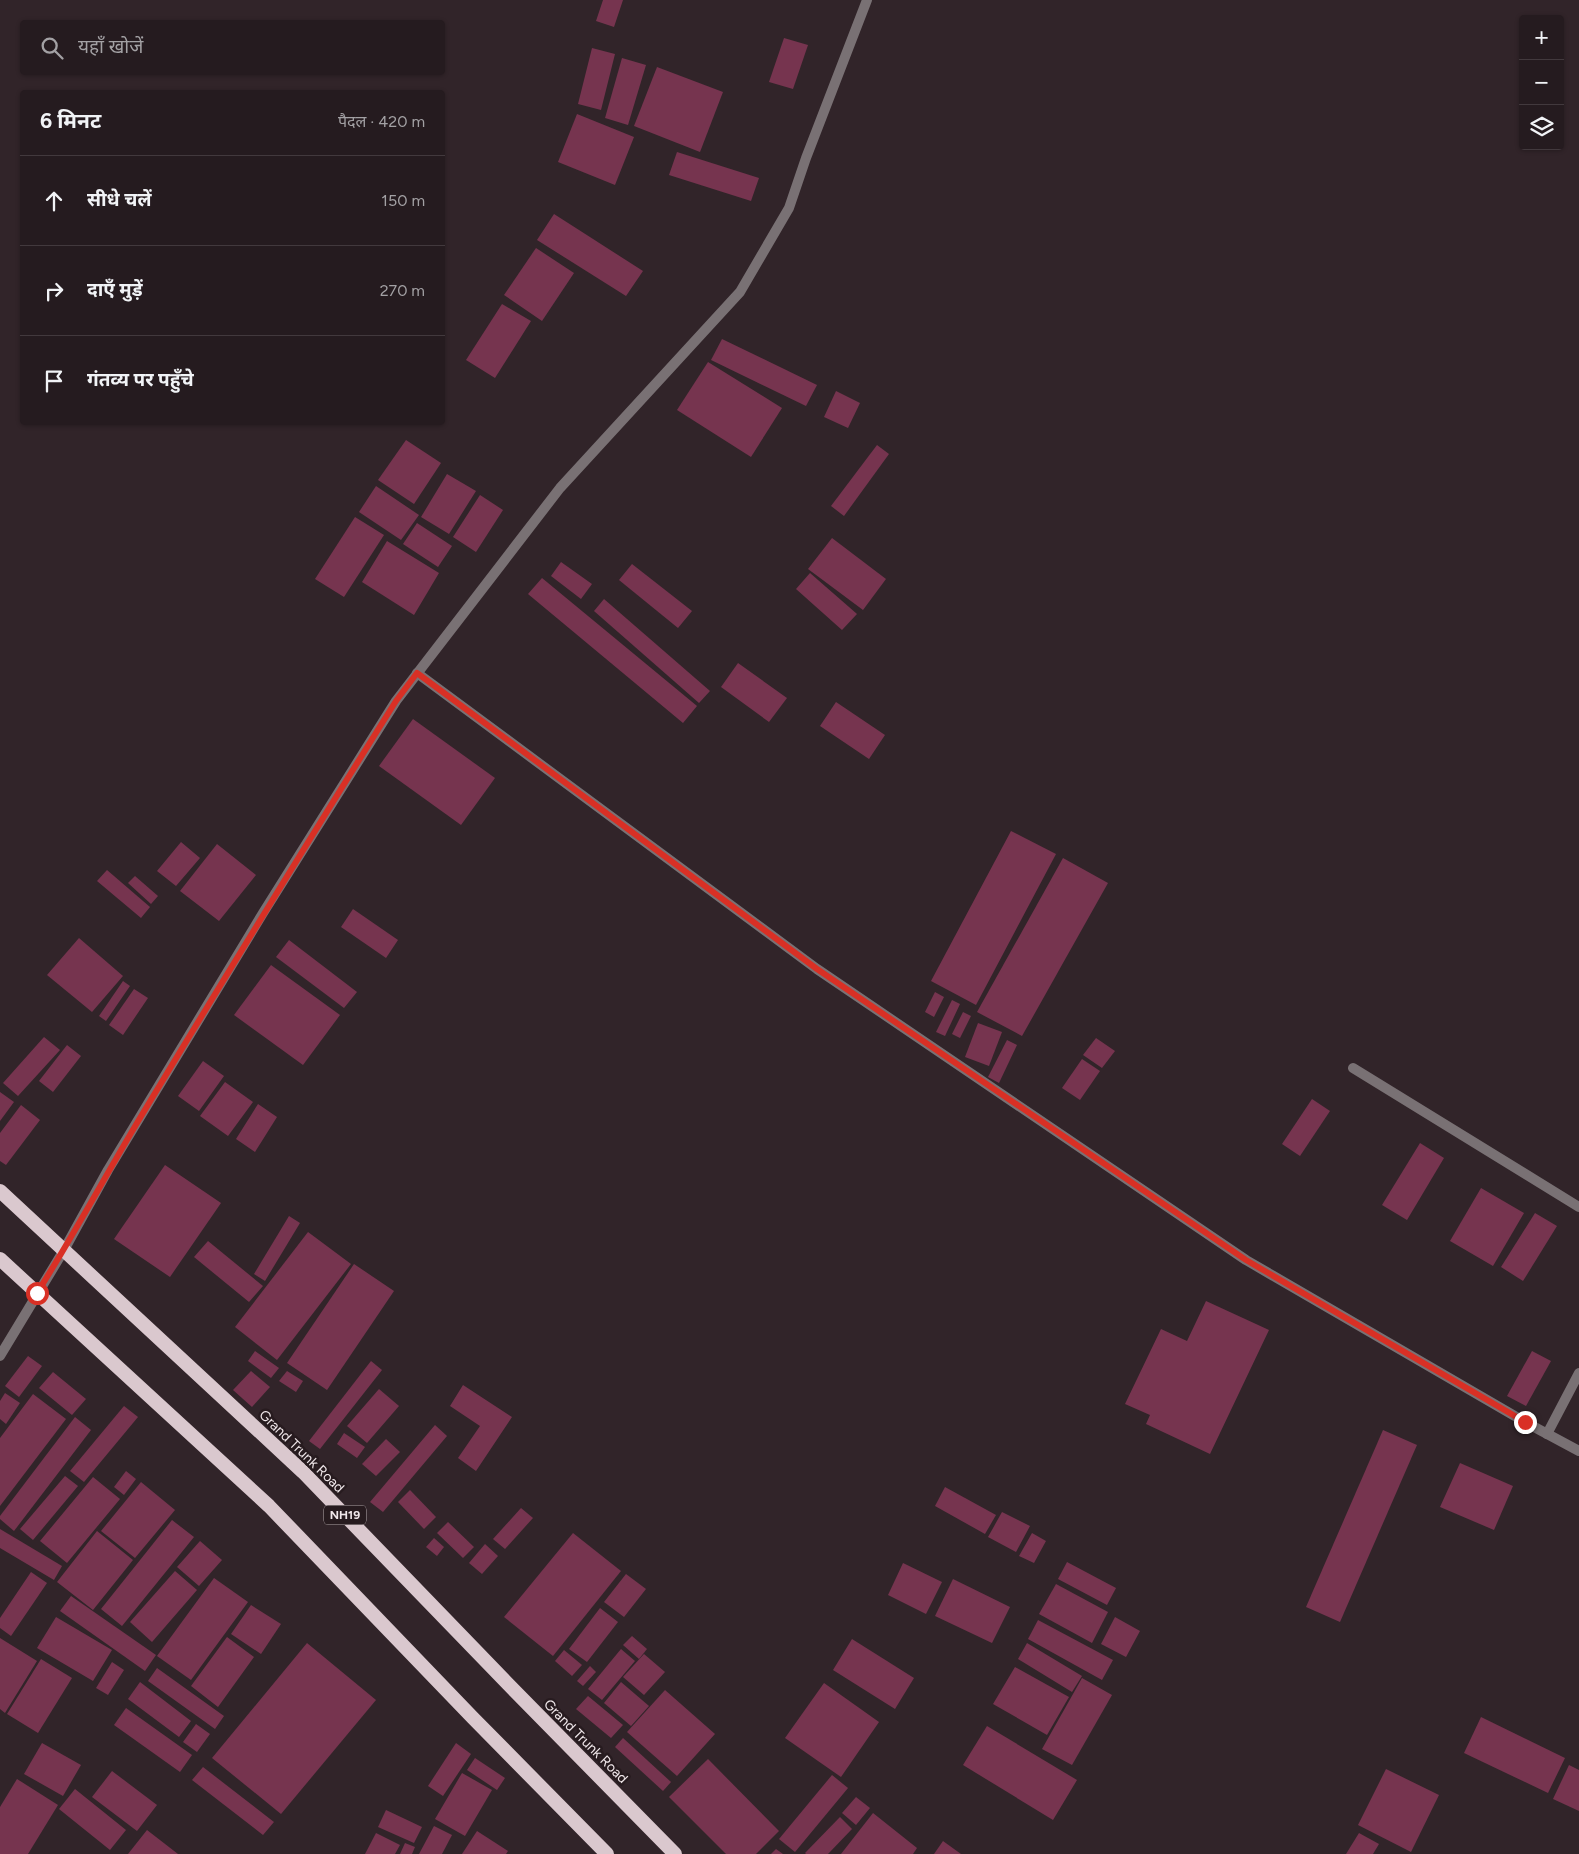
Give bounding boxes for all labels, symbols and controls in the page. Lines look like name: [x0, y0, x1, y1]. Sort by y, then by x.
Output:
map controls: [1519, 15, 1564, 150]
button: +: [1519, 15, 1564, 60]
search box: [20, 20, 445, 75]
icon: search: [38, 34, 66, 62]
text: यहाँ खोजें: [78, 35, 143, 58]
button: −: [1519, 60, 1564, 105]
button: layers: [1519, 105, 1564, 150]
text: 6 मिनट: [40, 108, 101, 133]
text: पैदल · 420 m: [338, 112, 425, 131]
icon: ahead: [40, 187, 68, 215]
text: सीधे चलें: [87, 188, 151, 211]
text: 150 m: [381, 191, 425, 210]
icon: right: [40, 277, 68, 305]
text: दाएँ मुड़ें: [87, 278, 143, 301]
text: 270 m: [380, 281, 425, 300]
icon: arrive: [40, 367, 68, 395]
text: गंतव्य पर पहुँचे: [87, 368, 194, 391]
route start: [26, 1282, 49, 1305]
street label: Grand Trunk Road: [255, 1406, 348, 1496]
route end: [1514, 1411, 1537, 1434]
road number: NH19: [324, 1506, 366, 1524]
street label: Grand Trunk Road: [540, 1696, 631, 1787]

